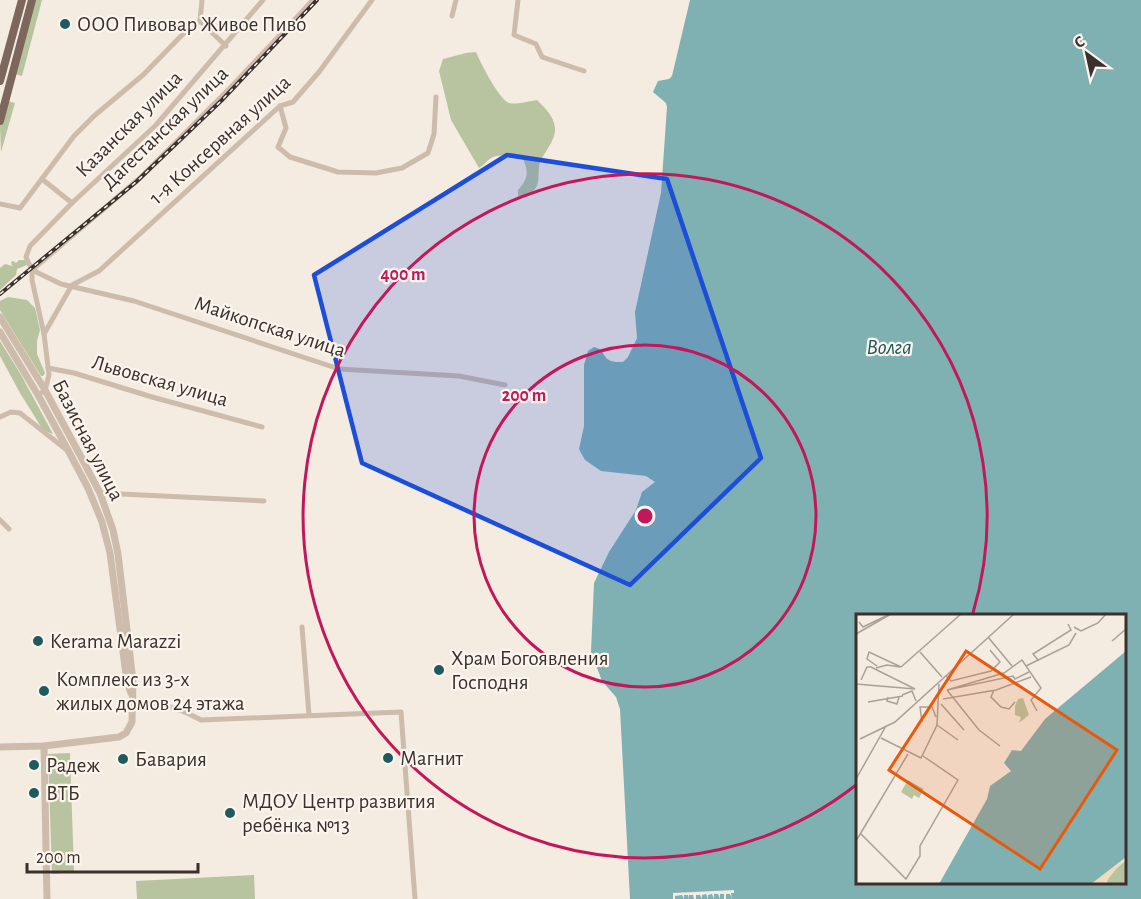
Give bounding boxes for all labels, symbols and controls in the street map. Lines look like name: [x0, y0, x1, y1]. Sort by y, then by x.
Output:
place label: ООО Пивовар Живое Пиво: [77, 14, 306, 35]
marker: ООО Пивовар Живое Пиво: [58, 17, 72, 31]
north arrow: [1057, 24, 1117, 84]
text: С: [1071, 33, 1088, 51]
street label: Дагестанская улица: [98, 62, 232, 193]
street label: Казанская улица: [72, 67, 186, 181]
street label: 1-я Консервная улица: [145, 71, 295, 209]
text: 400 m: [380, 266, 426, 284]
street label: Майкопская улица: [192, 293, 349, 361]
water label: Волга: [866, 336, 912, 358]
street label: Львовская улица: [90, 352, 231, 411]
street label: Базисная улица: [48, 376, 128, 504]
text: 200 m: [502, 387, 546, 405]
centre of rings: [635, 506, 655, 526]
inset map: [856, 614, 1126, 884]
place label: Kerama Marazzi: [50, 631, 181, 652]
marker: Kerama Marazzi: [31, 634, 45, 648]
place label: Храм Богоявления Господня: [451, 648, 609, 693]
marker: Храм Богоявления Господня: [432, 663, 446, 677]
place label: Комплекс из 3-х жилых домов 24 этажа: [56, 669, 245, 714]
marker: Комплекс из 3-х жилых домов 24 этажа: [37, 684, 51, 698]
place label: Магнит: [400, 748, 464, 769]
place label: Бавария: [135, 749, 207, 770]
marker: Магнит: [381, 751, 395, 765]
marker: Бавария: [116, 752, 130, 766]
place label: Радеж: [46, 755, 101, 776]
marker: Радеж: [27, 758, 41, 772]
place label: ВТБ: [46, 783, 80, 804]
marker: ВТБ: [27, 786, 41, 800]
place label: МДОУ Центр развития ребёнка №13: [242, 791, 436, 836]
marker: МДОУ Центр развития ребёнка №13: [223, 806, 237, 820]
scale bar: [27, 836, 198, 874]
text: 200 m: [36, 849, 81, 867]

